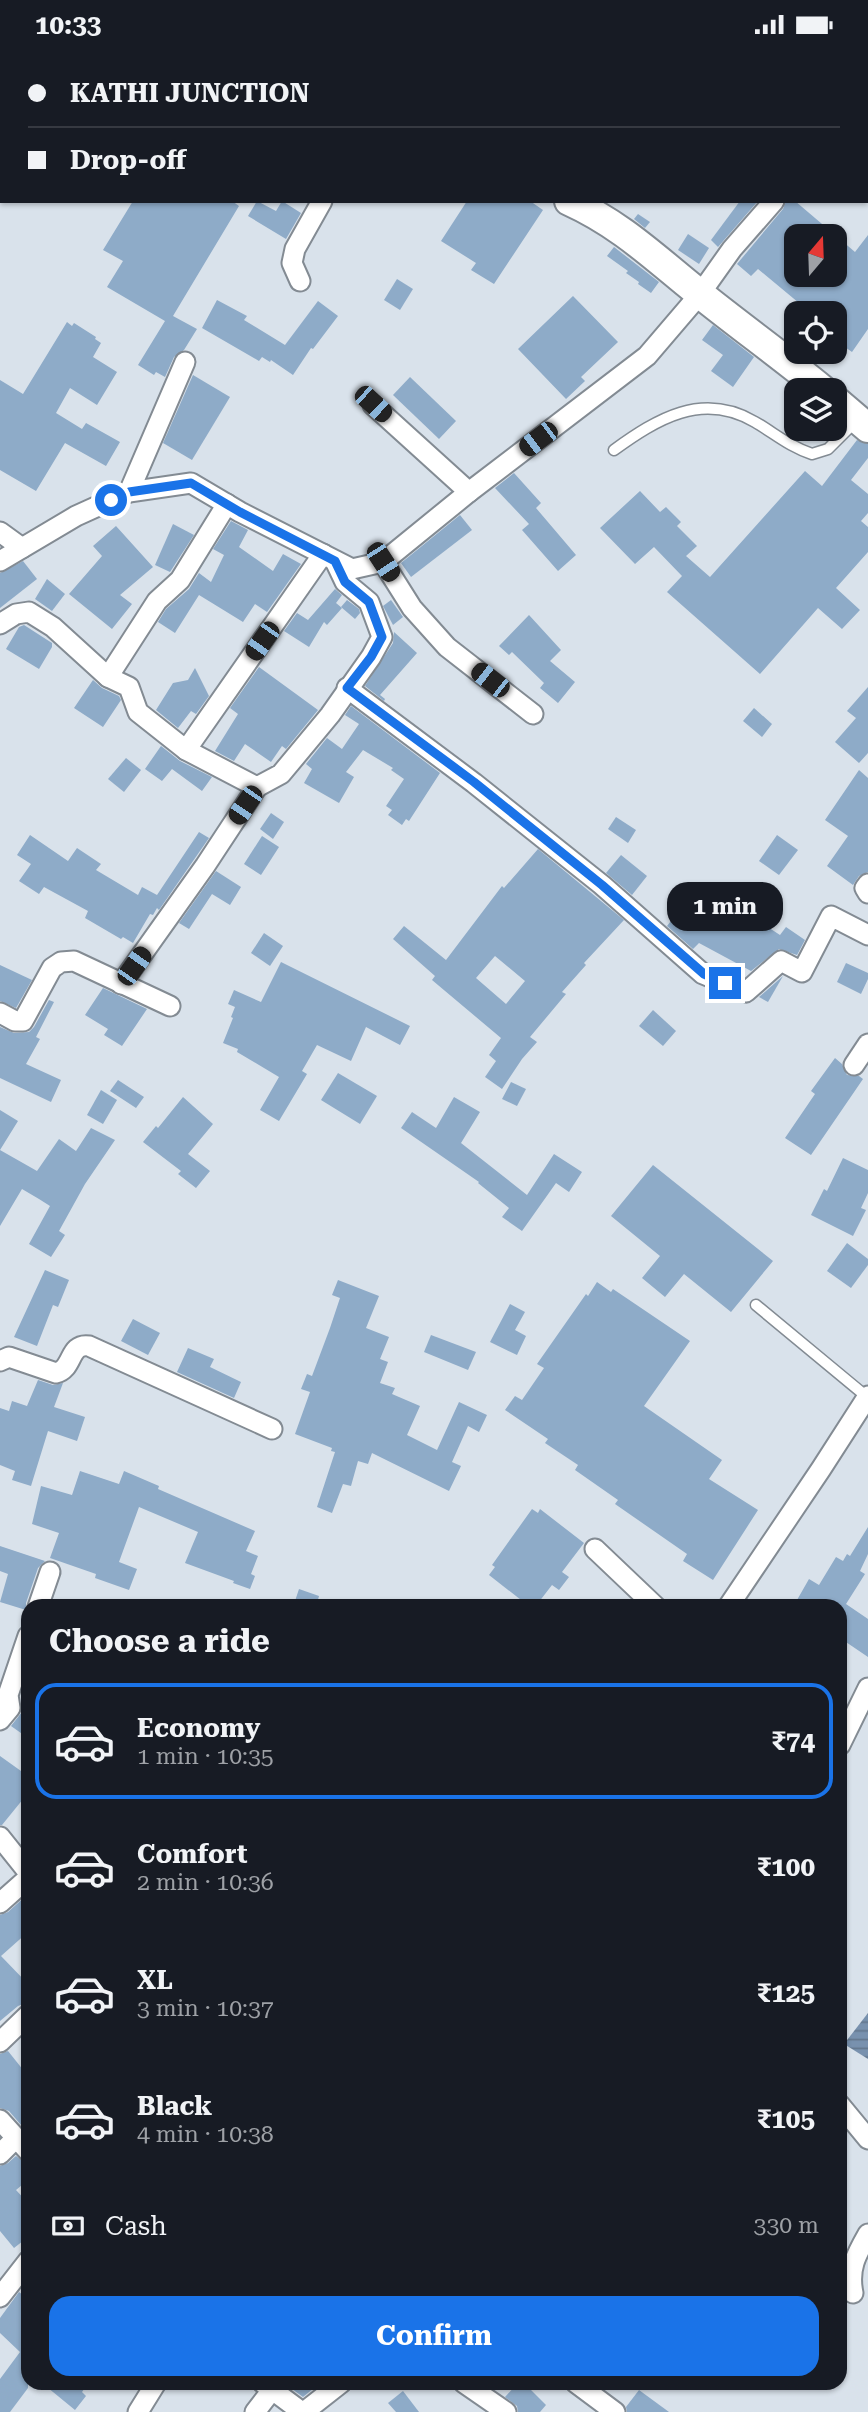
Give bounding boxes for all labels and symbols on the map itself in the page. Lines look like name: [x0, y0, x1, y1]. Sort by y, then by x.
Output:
north arrow: [784, 224, 847, 287]
car: [351, 382, 396, 426]
car: [515, 418, 562, 460]
route start: [95, 484, 127, 516]
car: [363, 539, 404, 585]
car: [242, 618, 283, 664]
car: [467, 659, 514, 701]
car: [225, 782, 266, 828]
callout: 1 min: [667, 881, 783, 930]
car: [114, 943, 155, 989]
route end: [709, 967, 741, 999]

